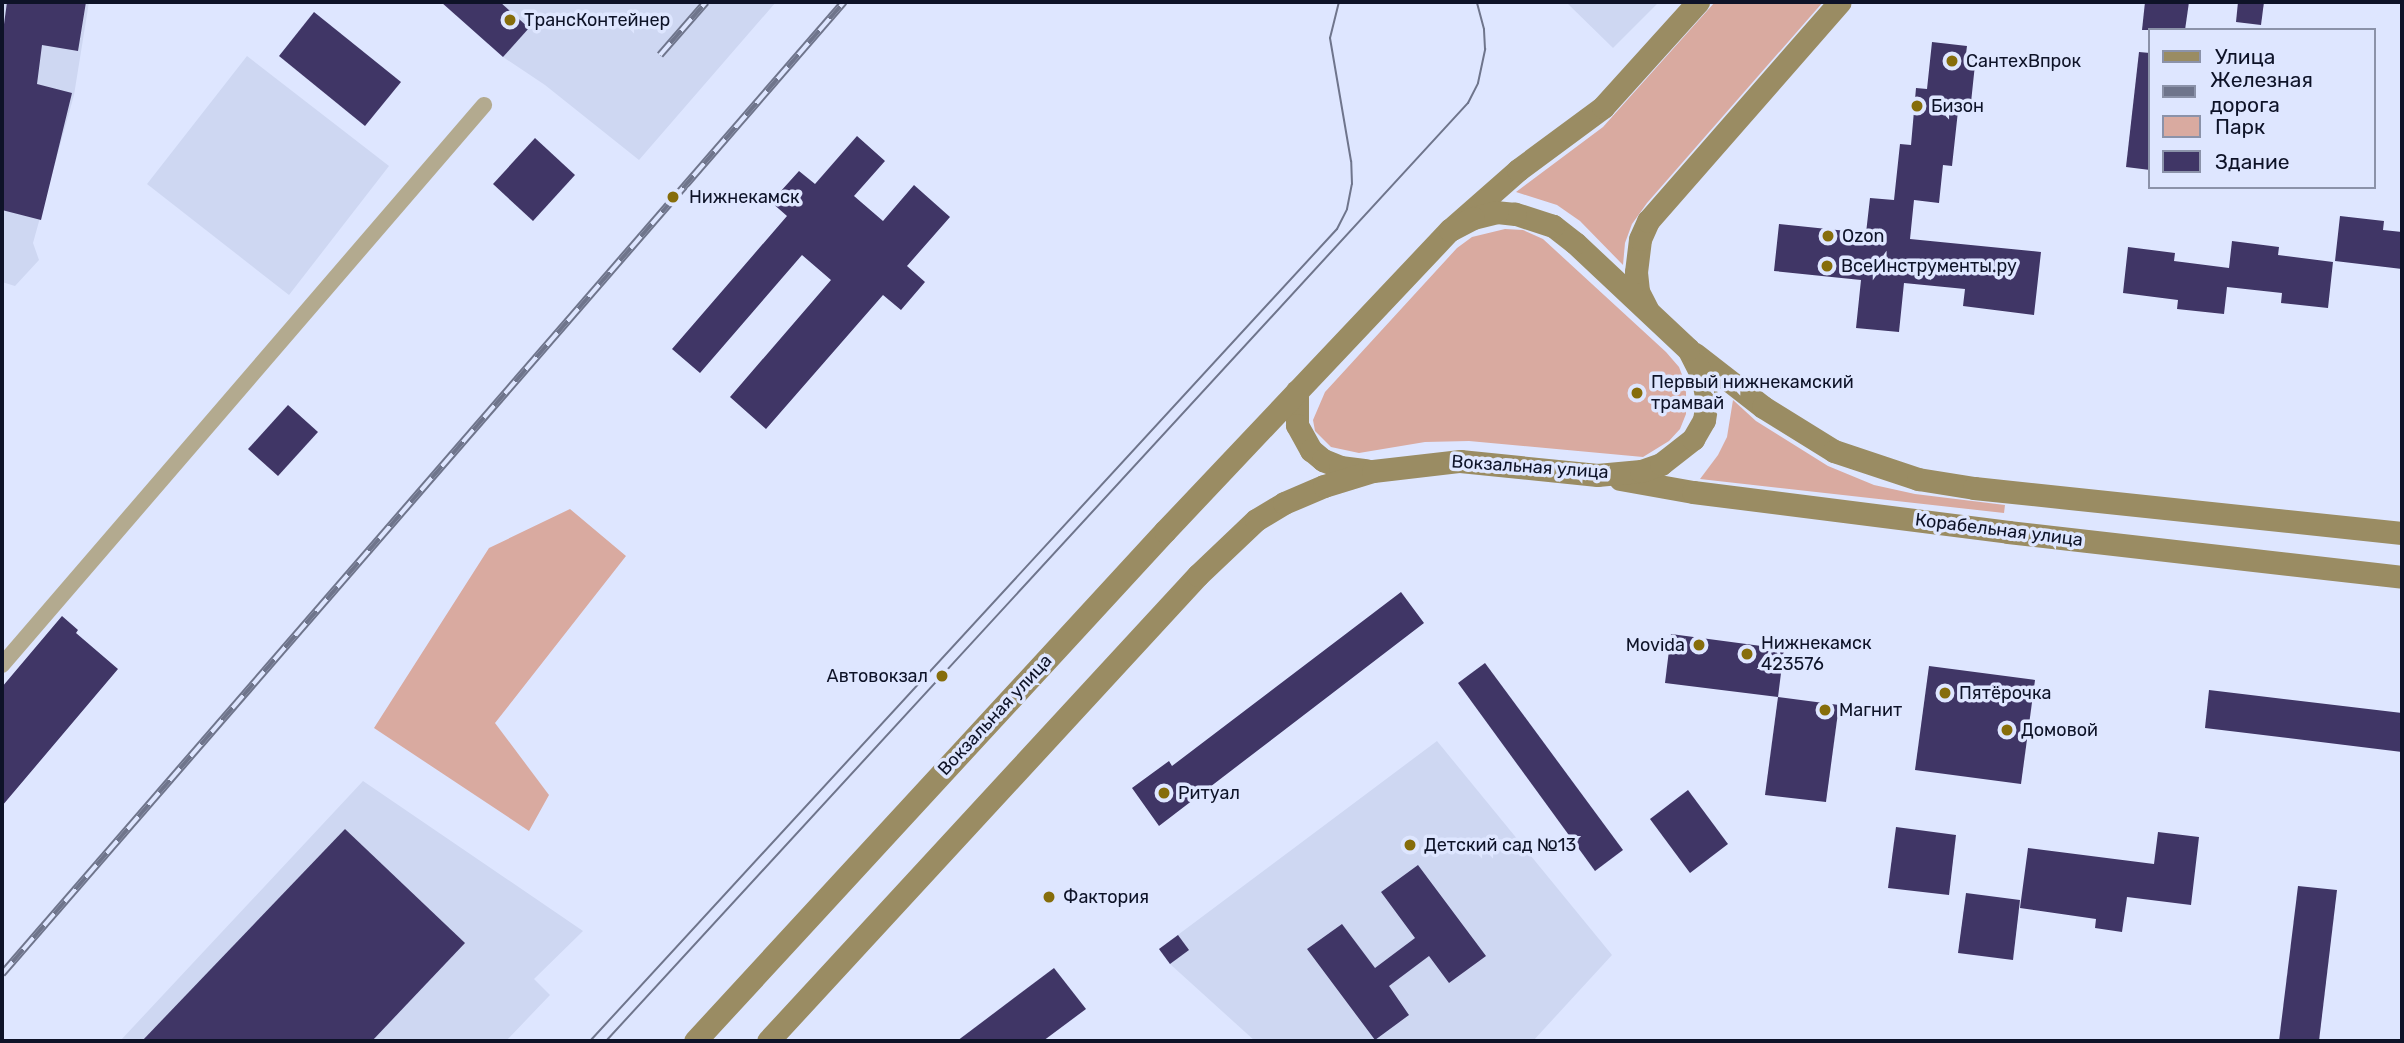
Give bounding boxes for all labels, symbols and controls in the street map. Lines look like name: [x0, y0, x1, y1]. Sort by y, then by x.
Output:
place label: ТрансКонтейнер: [524, 9, 670, 31]
marker: ТрансКонтейнер: [502, 12, 518, 28]
legend: [2148, 28, 2376, 189]
text: Улица: [2215, 44, 2275, 69]
place label: СантехВпрок: [1966, 50, 2081, 72]
marker: СантехВпрок: [1944, 53, 1960, 69]
text: Железная дорога: [2210, 67, 2313, 117]
place label: Бизон: [1931, 95, 1984, 117]
marker: Бизон: [1909, 98, 1925, 114]
text: Парк: [2215, 114, 2265, 139]
text: Здание: [2215, 149, 2290, 174]
place label: Нижнекамск: [689, 186, 800, 208]
marker: Нижнекамск: [663, 187, 683, 207]
place label: Ozon: [1842, 225, 1884, 247]
marker: Ozon: [1820, 228, 1836, 244]
place label: ВсеИнструменты.ру: [1841, 255, 2017, 277]
marker: ВсеИнструменты.ру: [1819, 258, 1835, 274]
place label: Первый нижнекамский трамвай: [1651, 372, 1854, 414]
marker: Первый нижнекамский трамвай: [1629, 385, 1645, 401]
street label: Вокзальная улица: [1451, 451, 1609, 483]
street label: Корабельная улица: [1914, 509, 2084, 551]
place label: Нижнекамск 423576: [1761, 633, 1872, 676]
place label: Movida: [1626, 634, 1685, 656]
marker: Movida: [1691, 637, 1707, 653]
marker: Нижнекамск 423576: [1739, 646, 1755, 662]
street label: Вокзальная улица: [933, 650, 1057, 780]
place label: Автовокзал: [827, 665, 928, 687]
marker: Автовокзал: [934, 668, 950, 684]
place label: Пятёрочка: [1959, 682, 2052, 704]
marker: Пятёрочка: [1937, 685, 1953, 701]
place label: Магнит: [1839, 699, 1902, 721]
marker: Магнит: [1817, 702, 1833, 718]
place label: Домовой: [2021, 719, 2098, 741]
marker: Домовой: [1999, 722, 2015, 738]
place label: Ритуал: [1178, 782, 1240, 804]
marker: Ритуал: [1156, 785, 1172, 801]
place label: Детский сад №13: [1424, 834, 1576, 856]
marker: Детский сад №13: [1402, 837, 1418, 853]
place label: Фактория: [1063, 886, 1149, 908]
marker: Фактория: [1041, 889, 1057, 905]

